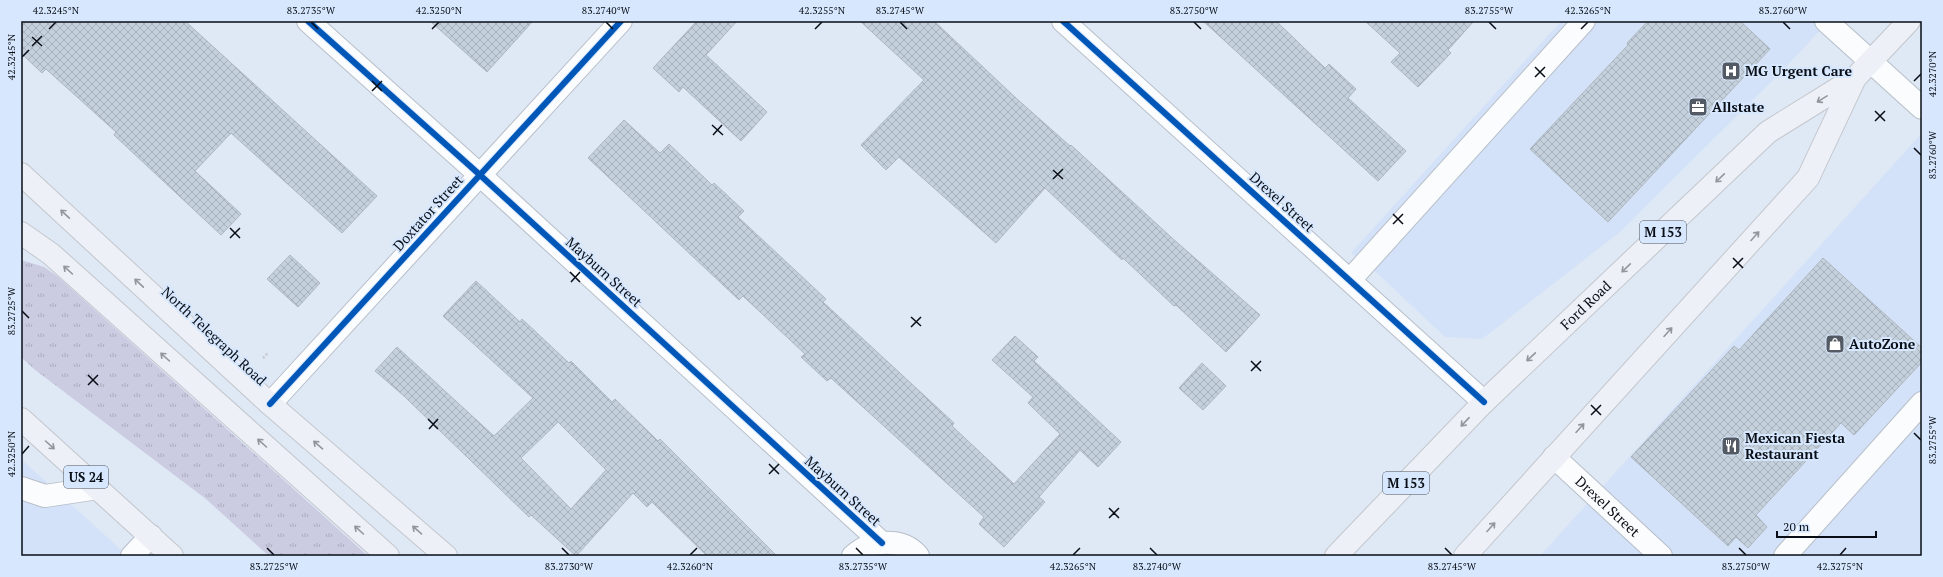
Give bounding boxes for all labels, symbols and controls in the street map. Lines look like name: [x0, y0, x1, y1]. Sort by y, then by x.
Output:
text: 42.3245°N: [33, 4, 80, 17]
text: 83.2735°W: [287, 4, 336, 17]
text: 42.3250°N: [416, 4, 463, 17]
text: 83.2740°W: [582, 4, 631, 17]
text: 42.3255°N: [799, 4, 846, 17]
text: 83.2745°W: [876, 4, 925, 17]
text: 83.2750°W: [1170, 4, 1219, 17]
text: 83.2755°W: [1465, 4, 1514, 17]
text: 42.3265°N: [1565, 4, 1612, 17]
text: 83.2760°W: [1759, 4, 1808, 17]
text: 42.3245°N: [5, 33, 18, 80]
text: 42.3270°N: [1926, 50, 1939, 97]
hospital icon: MG Urgent Care: [1720, 60, 1742, 82]
place label: MG Urgent Care: [1745, 61, 1853, 80]
one-way arrow: [1816, 95, 1828, 103]
office icon: Allstate: [1687, 96, 1709, 118]
place label: Allstate: [1712, 97, 1765, 116]
text: 83.2760°W: [1926, 130, 1939, 179]
street label: Drexel Street: [1246, 167, 1319, 236]
street label: Doxtator Street: [388, 170, 467, 255]
one-way arrow: [1715, 173, 1725, 183]
one-way arrow: [60, 210, 70, 219]
road number: M 153: [1640, 221, 1686, 243]
one-way arrow: [1751, 231, 1760, 241]
street label: Mayburn Street: [562, 232, 647, 311]
one-way arrow: [1621, 263, 1631, 272]
one-way arrow: [63, 265, 73, 275]
street label: Ford Road: [1556, 276, 1615, 334]
one-way arrow: [134, 278, 144, 288]
street label: North Telegraph Road: [158, 282, 271, 389]
text: 83.2725°W: [5, 286, 18, 335]
one-way arrow: [1663, 327, 1673, 337]
shop icon: AutoZone: [1824, 333, 1846, 355]
place label: AutoZone: [1849, 334, 1916, 353]
one-way arrow: [160, 352, 170, 361]
one-way arrow: [1527, 352, 1537, 361]
text: 83.2755°W: [1926, 415, 1939, 464]
one-way arrow: [1460, 417, 1470, 427]
one-way arrow: [1576, 423, 1585, 433]
place label: Mexican Fiesta Restaurant: [1745, 428, 1845, 463]
text: 42.3250°N: [5, 430, 18, 477]
restaurant icon: Mexican Fiesta Restaurant: [1720, 435, 1742, 457]
one-way arrow: [257, 439, 267, 448]
one-way arrow: [45, 440, 55, 449]
one-way arrow: [313, 441, 324, 450]
street label: Mayburn Street: [801, 451, 886, 530]
road number: US 24: [64, 466, 108, 488]
road number: M 153: [1383, 472, 1429, 494]
street label: Drexel Street: [1572, 472, 1645, 541]
scale bar: [1777, 513, 1876, 539]
text: 20 m: [1783, 519, 1810, 534]
one-way arrow: [1486, 522, 1496, 532]
one-way arrow: [354, 526, 364, 535]
one-way arrow: [412, 526, 422, 535]
text: 83.2725°W: [250, 560, 299, 573]
text: 83.2730°W: [545, 560, 594, 573]
text: 42.3260°N: [667, 560, 714, 573]
text: 83.2735°W: [839, 560, 888, 573]
text: 42.3265°N: [1050, 560, 1097, 573]
text: 83.2740°W: [1133, 560, 1182, 573]
text: 83.2745°W: [1428, 560, 1477, 573]
text: 83.2750°W: [1722, 560, 1771, 573]
text: 42.3275°N: [1817, 560, 1864, 573]

